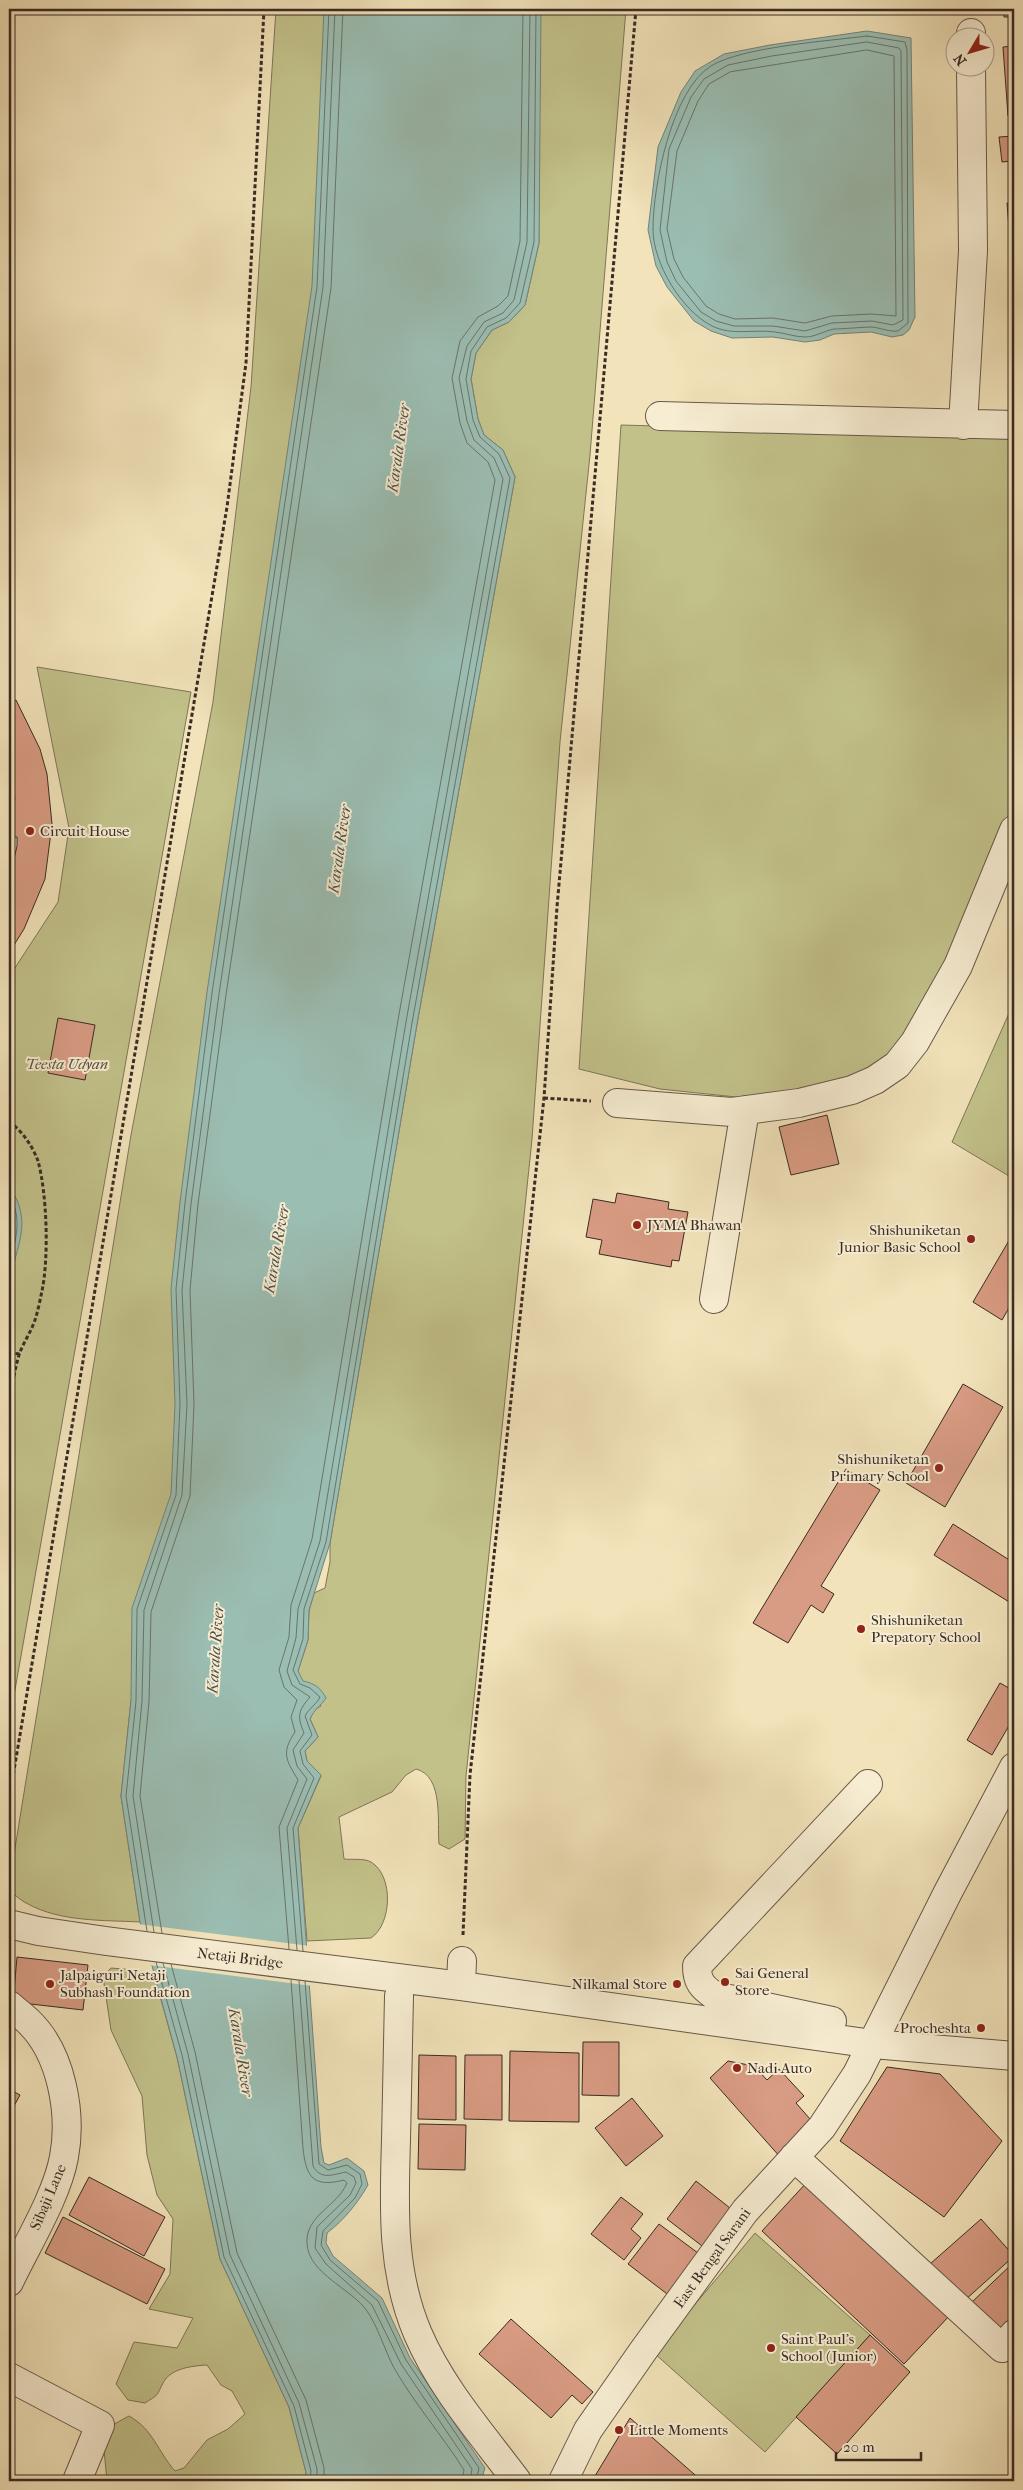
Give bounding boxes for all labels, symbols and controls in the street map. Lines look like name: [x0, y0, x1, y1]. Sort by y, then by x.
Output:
north arrow: [946, 28, 996, 78]
text: N: [950, 50, 970, 69]
water label: Karala River: [382, 401, 414, 495]
water label: Karala River: [323, 802, 355, 896]
place label: Circuit House: [40, 822, 130, 840]
marker: Circuit House: [24, 825, 36, 837]
park label: Teesta Udyan: [26, 1055, 108, 1073]
water label: Karala River: [259, 1202, 293, 1296]
place label: JYMA Bhawan: [646, 1216, 742, 1234]
marker: JYMA Bhawan: [631, 1219, 643, 1231]
place label: Shishuniketan Junior Basic School: [838, 1221, 961, 1256]
marker: Shishuniketan Junior Basic School: [965, 1233, 977, 1245]
place label: Shishuniketan Primary School: [830, 1450, 929, 1485]
marker: Shishuniketan Primary School: [933, 1462, 945, 1474]
water label: Karala River: [202, 1602, 228, 1695]
place label: Shishuniketan Prepatory School: [871, 1611, 981, 1646]
marker: Shishuniketan Prepatory School: [855, 1623, 867, 1635]
street label: Netaji Bridge: [196, 1944, 285, 1972]
place label: Sai General Store: [735, 1964, 809, 1999]
place label: Jalpaiguri Netaji Subhash Foundation: [59, 1966, 190, 2001]
place label: Nilkamal Store: [571, 1975, 668, 1993]
marker: Sai General Store: [719, 1976, 731, 1988]
marker: Jalpaiguri Netaji Subhash Foundation: [44, 1978, 56, 1990]
marker: Nilkamal Store: [671, 1978, 683, 1990]
water label: Karala River: [224, 2005, 258, 2099]
place label: Procheshta: [900, 2019, 972, 2037]
marker: Procheshta: [975, 2022, 987, 2034]
place label: Nadi Auto: [747, 2059, 812, 2077]
marker: Nadi Auto: [731, 2062, 743, 2074]
street label: Sibaji Lane: [26, 2161, 70, 2233]
street label: East Bengal Sarani: [670, 2204, 755, 2312]
place label: Saint Paul's School (Junior): [781, 2330, 877, 2365]
marker: Saint Paul's School (Junior): [765, 2342, 777, 2354]
place label: Little Moments: [629, 2421, 729, 2439]
marker: Little Moments: [613, 2424, 625, 2436]
scale bar: [836, 2430, 920, 2462]
text: 20 m: [843, 2438, 875, 2456]

